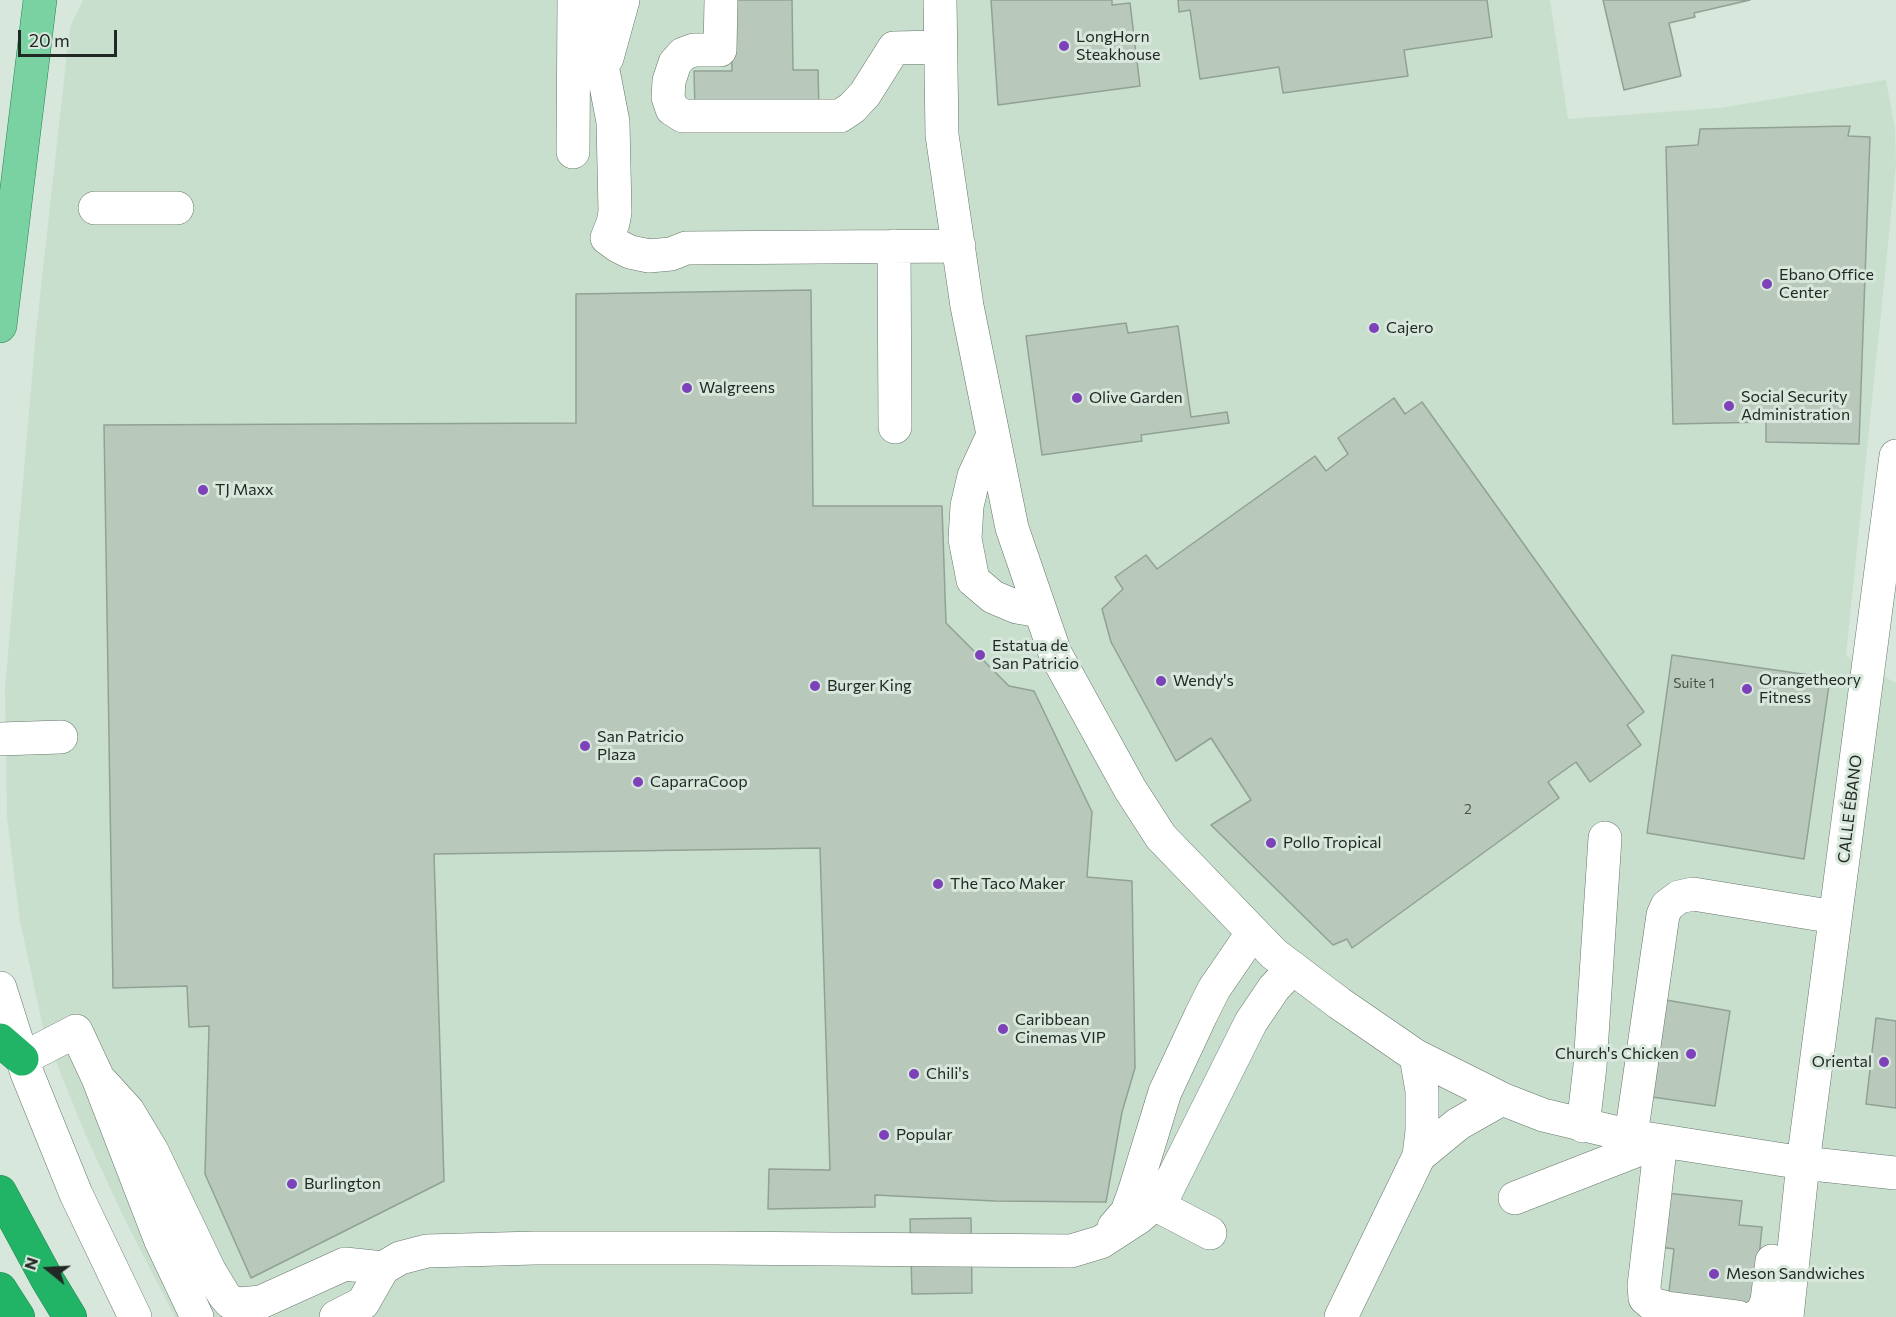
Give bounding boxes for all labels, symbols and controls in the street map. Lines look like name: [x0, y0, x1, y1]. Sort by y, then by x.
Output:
scale bar: [21, 18, 120, 56]
place label: LongHorn Steakhouse: [1076, 27, 1161, 65]
text: 20 m: [29, 29, 70, 51]
marker: LongHorn Steakhouse: [1057, 39, 1071, 53]
place label: Ebano Office Center: [1779, 265, 1874, 303]
marker: Ebano Office Center: [1760, 277, 1774, 291]
place label: Cajero: [1386, 318, 1434, 338]
marker: Cajero: [1367, 321, 1381, 335]
place label: Walgreens: [699, 378, 775, 398]
marker: Walgreens: [680, 381, 694, 395]
place label: Social Security Administration: [1741, 387, 1850, 425]
place label: Olive Garden: [1089, 388, 1183, 408]
marker: Olive Garden: [1070, 391, 1084, 405]
marker: Social Security Administration: [1722, 399, 1736, 413]
place label: TJ Maxx: [215, 480, 274, 500]
marker: TJ Maxx: [196, 483, 210, 497]
place label: Estatua de San Patricio: [992, 636, 1079, 674]
marker: Estatua de San Patricio: [973, 648, 987, 662]
place label: Orangetheory Fitness: [1759, 670, 1861, 708]
place label: Wendy's: [1173, 671, 1234, 691]
marker: Wendy's: [1154, 674, 1168, 688]
house number: Suite 1: [1673, 675, 1715, 691]
place label: Burger King: [827, 676, 912, 696]
marker: Burger King: [808, 679, 822, 693]
marker: Orangetheory Fitness: [1740, 682, 1754, 696]
place label: San Patricio Plaza: [597, 727, 684, 765]
marker: San Patricio Plaza: [578, 739, 592, 753]
street label: CALLE ÉBANO: [1834, 754, 1866, 864]
place label: CaparraCoop: [650, 772, 748, 792]
marker: CaparraCoop: [631, 775, 645, 789]
house number: 2: [1464, 801, 1472, 817]
place label: Pollo Tropical: [1283, 833, 1382, 853]
marker: Pollo Tropical: [1264, 836, 1278, 850]
place label: The Taco Maker: [950, 874, 1065, 894]
marker: The Taco Maker: [931, 877, 945, 891]
place label: Caribbean Cinemas VIP: [1015, 1010, 1106, 1048]
marker: Caribbean Cinemas VIP: [996, 1022, 1010, 1036]
place label: Church's Chicken: [1555, 1044, 1679, 1064]
marker: Church's Chicken: [1684, 1047, 1698, 1061]
place label: Oriental: [1812, 1052, 1872, 1072]
marker: Oriental: [1877, 1055, 1891, 1069]
place label: Chili's: [926, 1064, 969, 1084]
marker: Chili's: [907, 1067, 921, 1081]
place label: Popular: [896, 1125, 953, 1145]
marker: Popular: [877, 1128, 891, 1142]
place label: Burlington: [304, 1174, 381, 1194]
marker: Burlington: [285, 1177, 299, 1191]
north arrow: [18, 1239, 78, 1299]
text: N: [20, 1255, 41, 1272]
place label: Meson Sandwiches: [1726, 1264, 1865, 1284]
marker: Meson Sandwiches: [1707, 1267, 1721, 1281]

